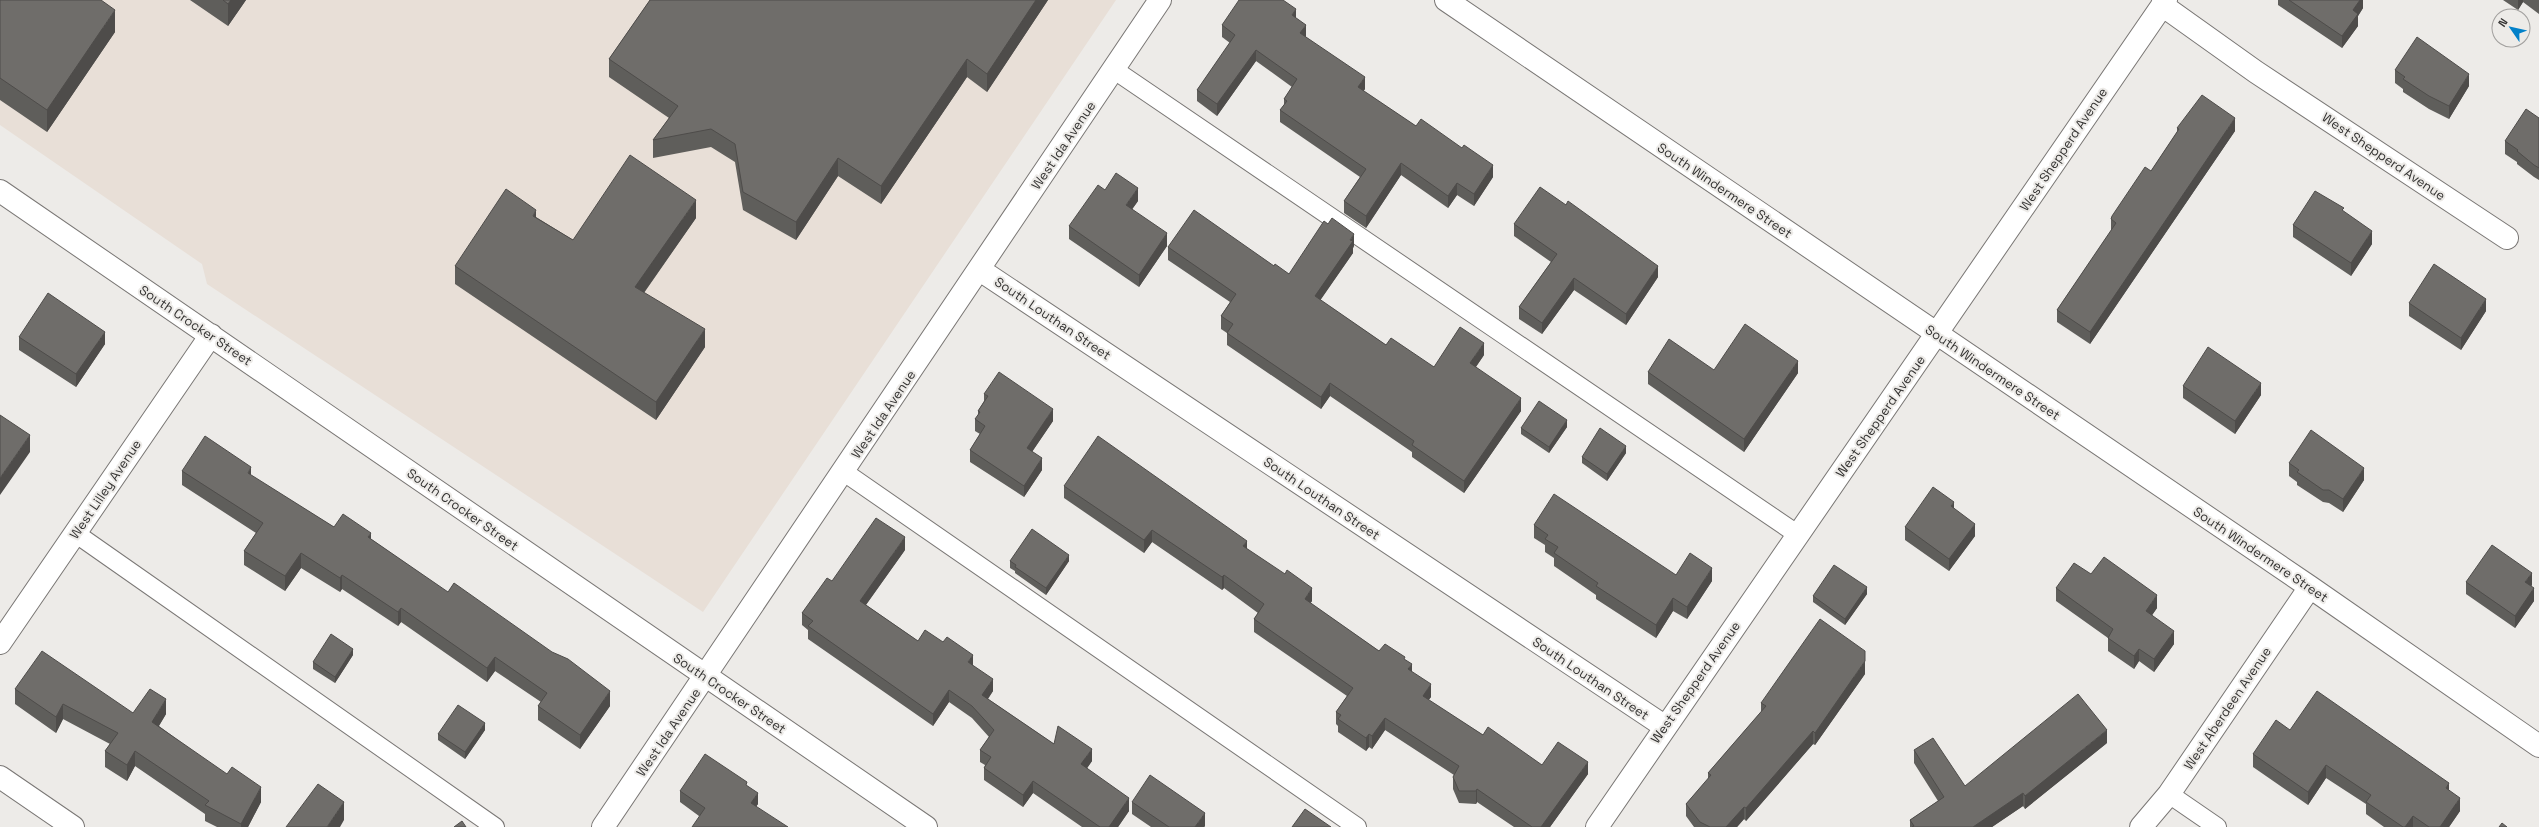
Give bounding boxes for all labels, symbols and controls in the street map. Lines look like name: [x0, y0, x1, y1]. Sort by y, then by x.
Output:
north arrow: [2491, 8, 2531, 48]
text: N: [2495, 15, 2511, 29]
street label: West Shepperd Avenue: [2016, 84, 2111, 214]
street label: West Ida Avenue: [1028, 98, 1099, 193]
street label: West Shepperd Avenue: [2319, 109, 2449, 204]
street label: South Windermere Street: [1654, 139, 1795, 242]
street label: South Louthan Street: [991, 273, 1114, 364]
street label: South Crocker Street: [136, 281, 255, 369]
street label: South Windermere Street: [1922, 321, 2063, 424]
street label: West Shepperd Avenue: [1832, 352, 1929, 481]
street label: West Ida Avenue: [848, 367, 919, 462]
street label: West Lilley Avenue: [66, 436, 145, 542]
street label: South Louthan Street: [1260, 453, 1383, 544]
street label: South Crocker Street: [404, 464, 522, 554]
street label: South Windermere Street: [2190, 503, 2331, 606]
street label: West Shepperd Avenue: [1647, 618, 1744, 747]
street label: South Louthan Street: [1529, 633, 1652, 724]
street label: West Aberdeen Avenue: [2180, 644, 2275, 773]
street label: South Crocker Street: [670, 649, 789, 737]
street label: West Ida Avenue: [633, 685, 704, 780]

